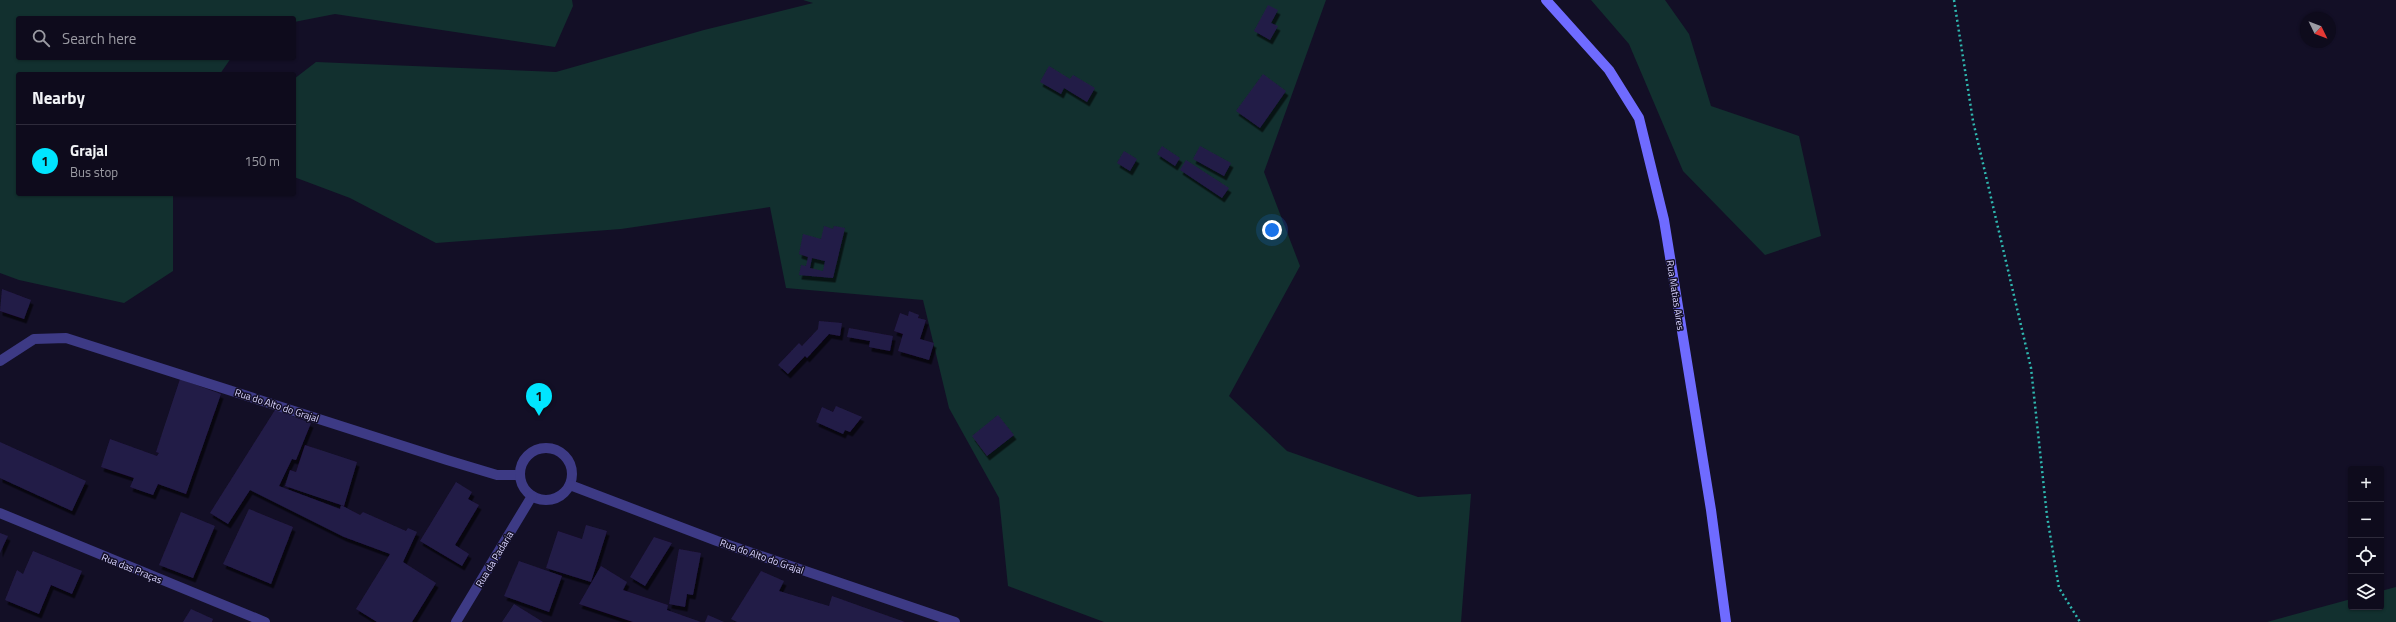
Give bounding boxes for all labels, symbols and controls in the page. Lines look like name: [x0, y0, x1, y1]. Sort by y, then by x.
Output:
north arrow: [2300, 12, 2336, 48]
search box: [16, 16, 296, 60]
icon: search: [30, 27, 52, 49]
text: Search here: [62, 27, 136, 50]
text: Nearby: [32, 85, 85, 111]
text: Grajal: [70, 139, 108, 162]
text: 1: [41, 151, 49, 171]
text: 150 m: [244, 151, 280, 171]
text: Bus stop: [70, 162, 118, 182]
your location: [1262, 220, 1282, 240]
street label: Rua Matias Aires: [1663, 259, 1689, 332]
pin: 1: [526, 383, 552, 416]
street label: Rua do Alto do Grajal: [233, 385, 321, 426]
map controls: [2348, 466, 2384, 610]
button: +: [2348, 466, 2384, 502]
button: −: [2348, 502, 2384, 538]
street label: Rua da Padaria: [472, 528, 517, 590]
street label: Rua do Alto do Grajal: [718, 535, 806, 578]
button: locate: [2348, 538, 2384, 574]
street label: Rua das Praças: [99, 549, 165, 588]
button: layers: [2348, 574, 2384, 610]

